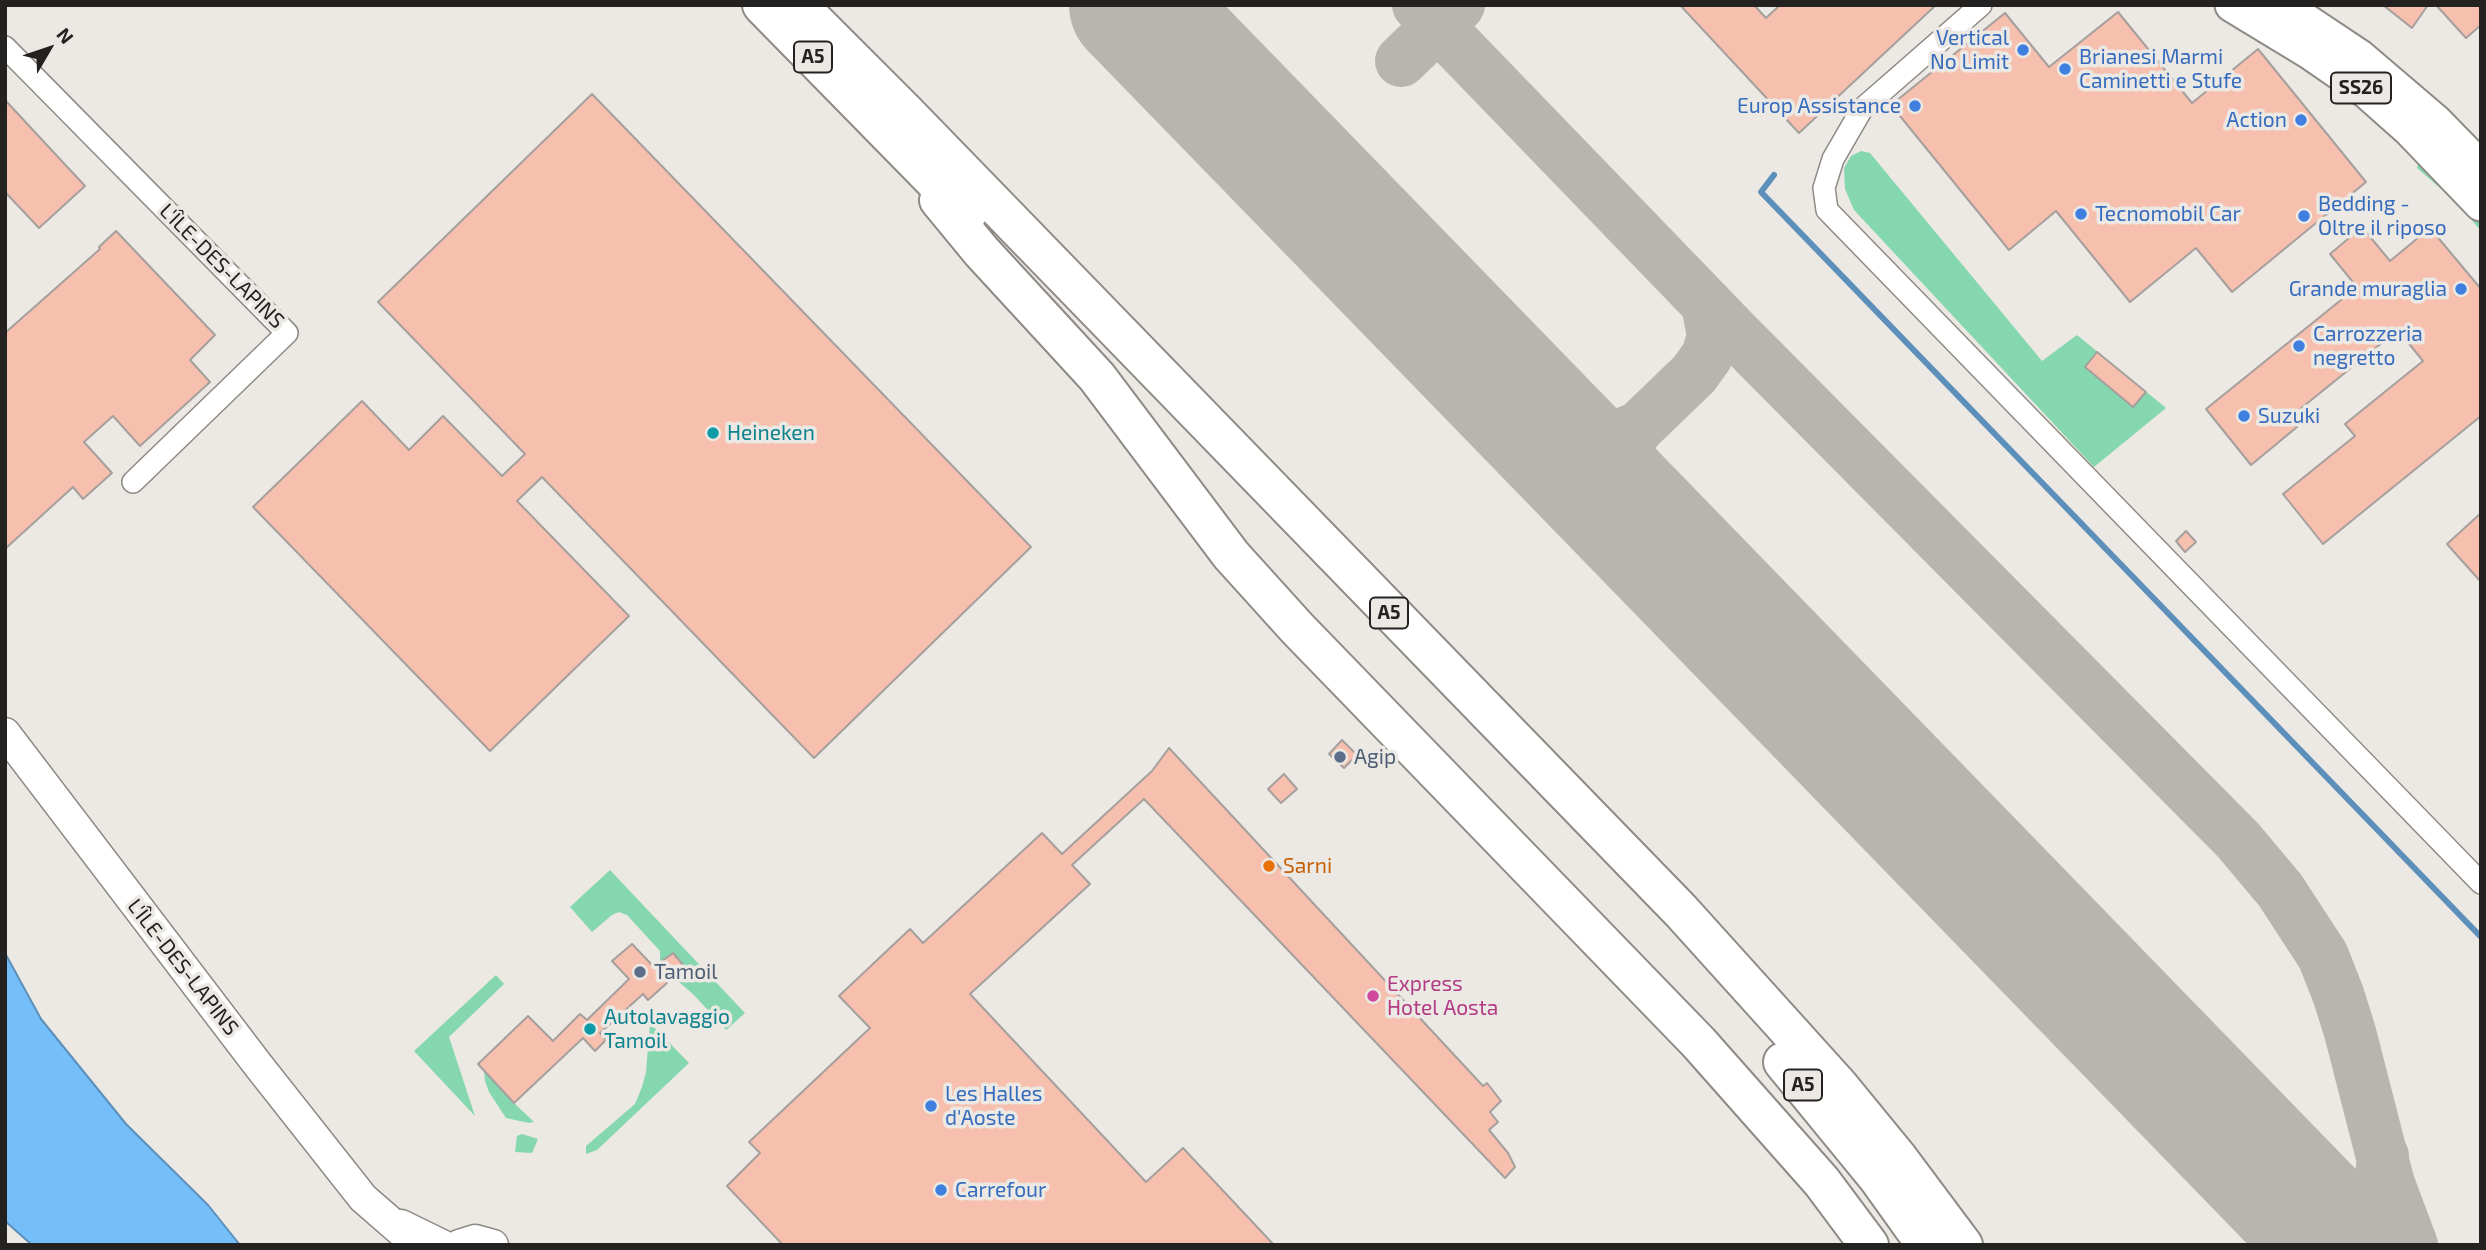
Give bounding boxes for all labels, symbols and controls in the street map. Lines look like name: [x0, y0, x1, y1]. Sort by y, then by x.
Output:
north arrow: [14, 14, 84, 84]
text: N: [52, 23, 79, 48]
place label: Vertical No Limit: [1930, 25, 2009, 75]
road number: A5: [794, 41, 832, 72]
marker: Vertical No Limit: [2015, 42, 2031, 58]
place label: Brianesi Marmi Caminetti e Stufe: [2079, 44, 2242, 94]
marker: Brianesi Marmi Caminetti e Stufe: [2057, 61, 2073, 77]
road number: SS26: [2331, 72, 2391, 104]
place label: Europ Assistance: [1737, 93, 1901, 119]
marker: Europ Assistance: [1907, 98, 1923, 114]
place label: Action: [2226, 107, 2287, 133]
marker: Action: [2293, 112, 2309, 128]
place label: Bedding - Oltre il riposo: [2318, 191, 2447, 241]
street label: L'ÎLE-DES-LAPINS: [154, 198, 290, 334]
place label: Tecnomobil Car: [2095, 201, 2241, 227]
marker: Tecnomobil Car: [2073, 206, 2089, 222]
marker: Bedding - Oltre il riposo: [2296, 208, 2312, 224]
place label: Grande muraglia: [2289, 276, 2447, 302]
marker: Grande muraglia: [2453, 281, 2469, 297]
place label: Carrozzeria negretto: [2313, 321, 2423, 371]
marker: Carrozzeria negretto: [2291, 338, 2307, 354]
place label: Suzuki: [2258, 403, 2320, 429]
marker: Suzuki: [2236, 408, 2252, 424]
place label: Heineken: [727, 420, 815, 446]
marker: Heineken: [705, 425, 721, 441]
road number: A5: [1370, 598, 1408, 628]
place label: Agip: [1354, 744, 1396, 770]
marker: Agip: [1332, 749, 1348, 765]
place label: Sarni: [1283, 853, 1332, 879]
marker: Sarni: [1261, 858, 1277, 874]
street label: L'ÎLE-DES-LAPINS: [122, 894, 244, 1040]
place label: Tamoil: [654, 959, 718, 985]
marker: Tamoil: [632, 964, 648, 980]
place label: Express Hotel Aosta: [1387, 971, 1498, 1021]
marker: Express Hotel Aosta: [1365, 988, 1381, 1004]
place label: Autolavaggio Tamoil: [604, 1004, 730, 1054]
marker: Autolavaggio Tamoil: [582, 1021, 598, 1037]
road number: A5: [1784, 1070, 1822, 1100]
place label: Les Halles d'Aoste: [945, 1081, 1042, 1131]
marker: Les Halles d'Aoste: [923, 1098, 939, 1114]
place label: Carrefour: [955, 1177, 1046, 1203]
marker: Carrefour: [933, 1182, 949, 1198]

